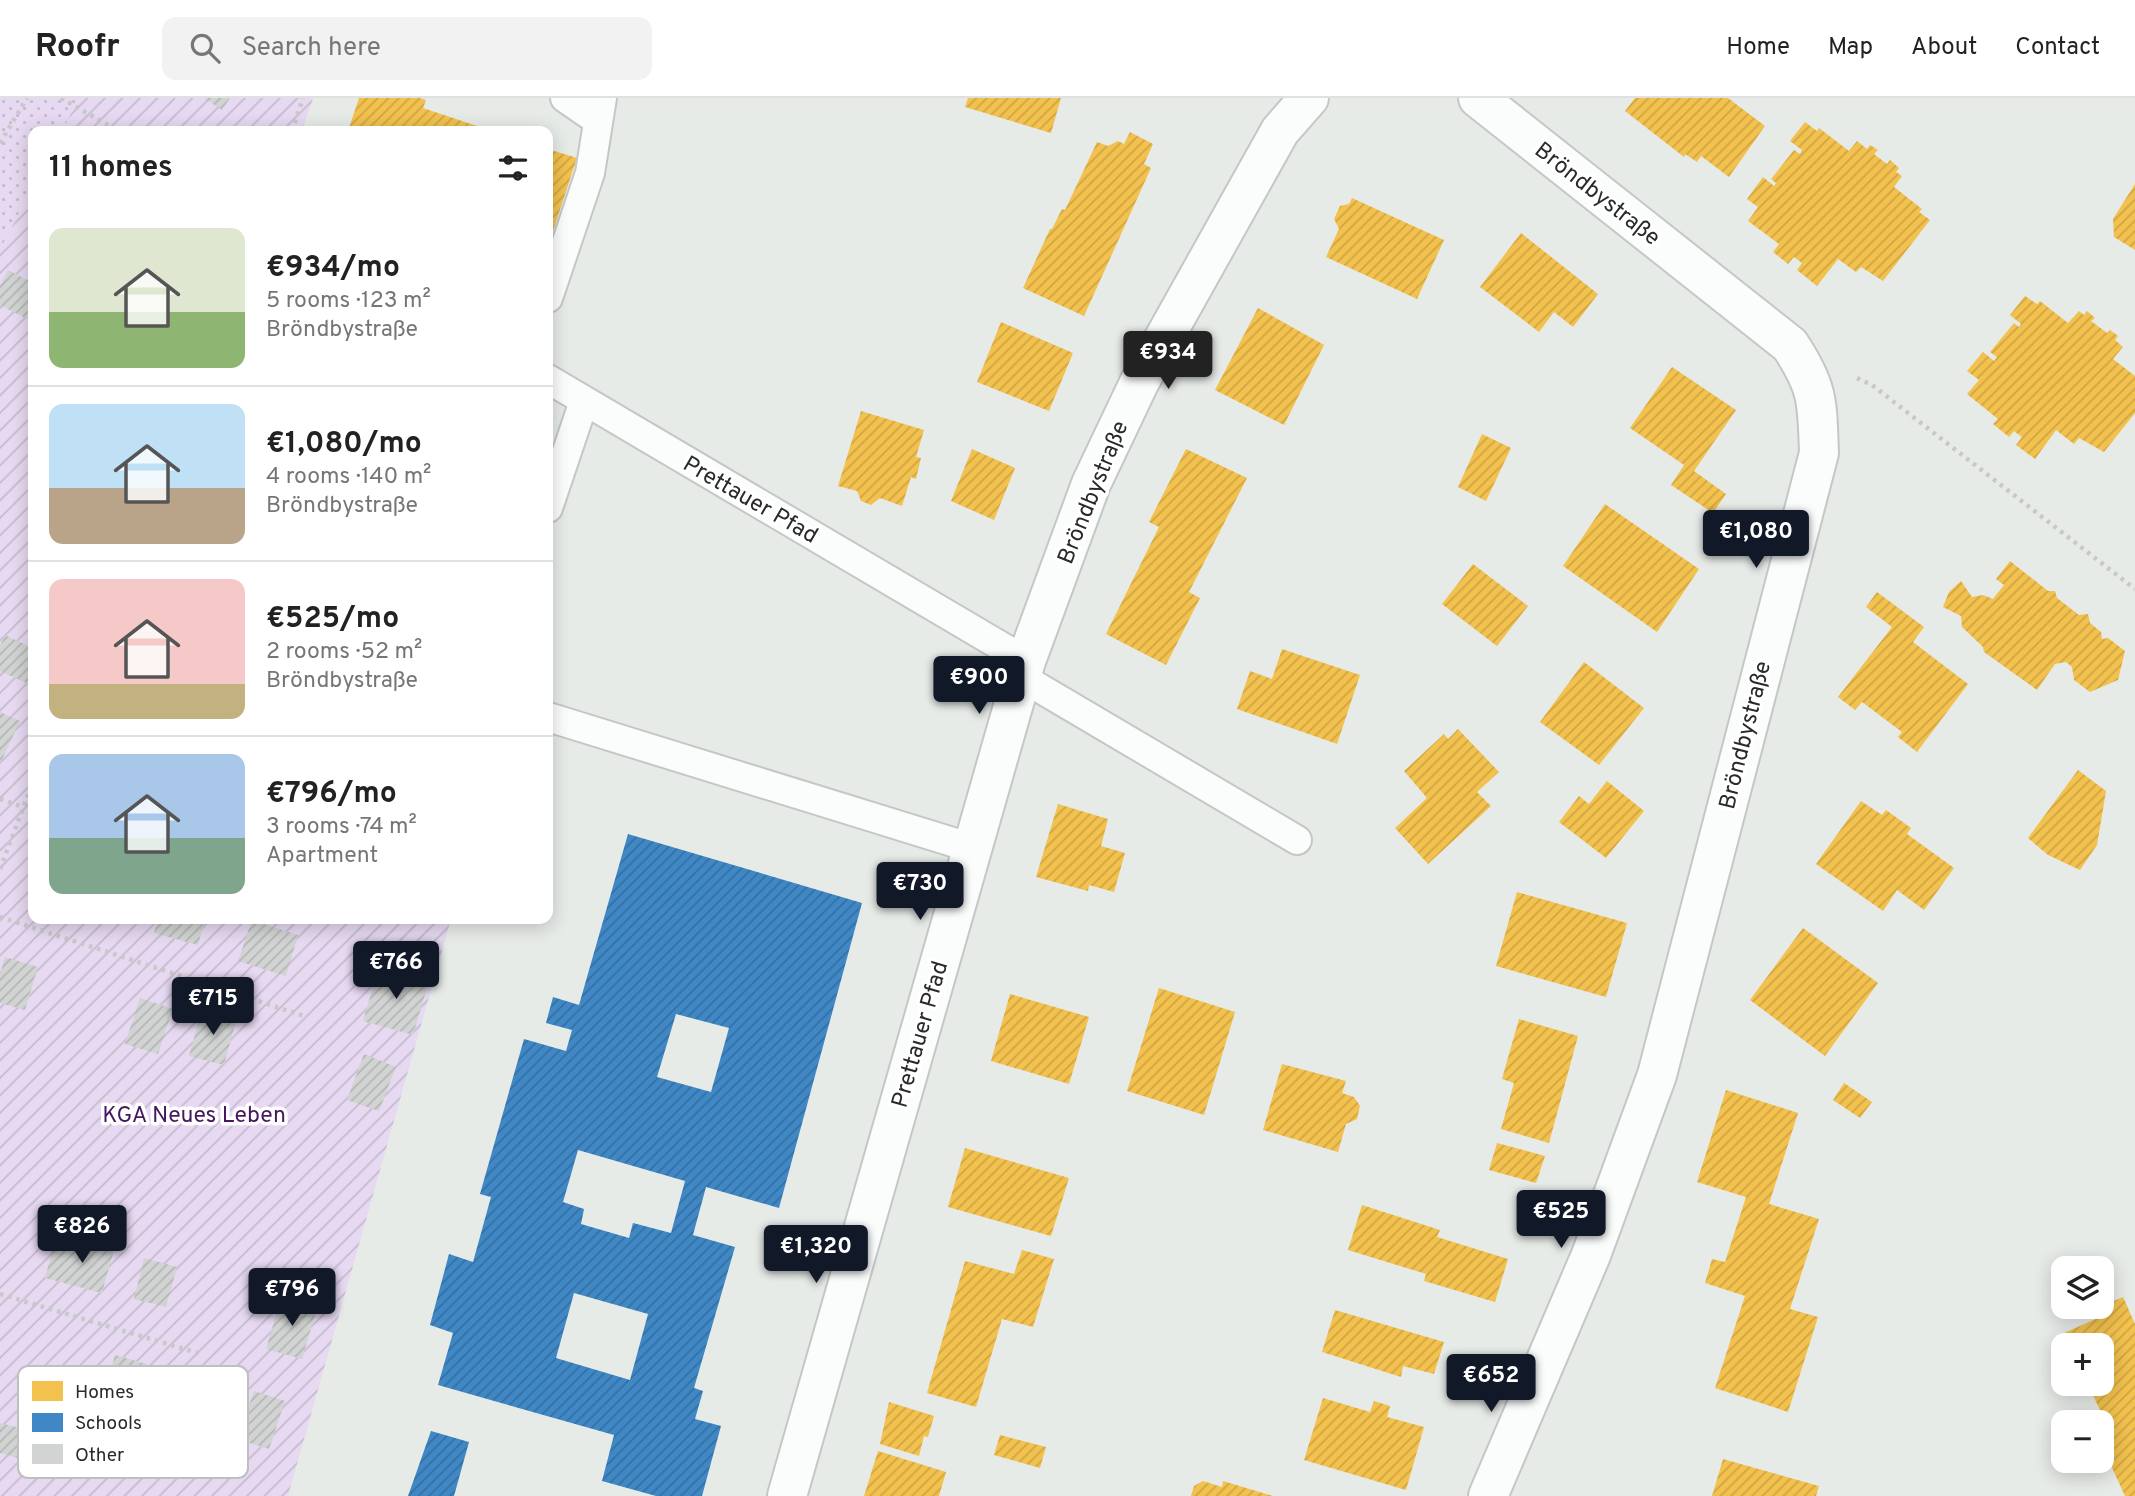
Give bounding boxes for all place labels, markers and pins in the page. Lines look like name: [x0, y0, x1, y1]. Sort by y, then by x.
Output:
pin: €934: [1127, 331, 1209, 391]
pin: €1,080: [1699, 510, 1813, 570]
pin: €900: [938, 656, 1020, 716]
pin: €730: [879, 862, 961, 922]
pin: €766: [355, 942, 437, 1001]
pin: €715: [172, 978, 254, 1037]
pin: €525: [1520, 1190, 1602, 1250]
pin: €826: [41, 1206, 123, 1265]
pin: €1,320: [759, 1226, 873, 1285]
pin: €796: [251, 1268, 333, 1328]
pin: €652: [1450, 1354, 1532, 1414]

